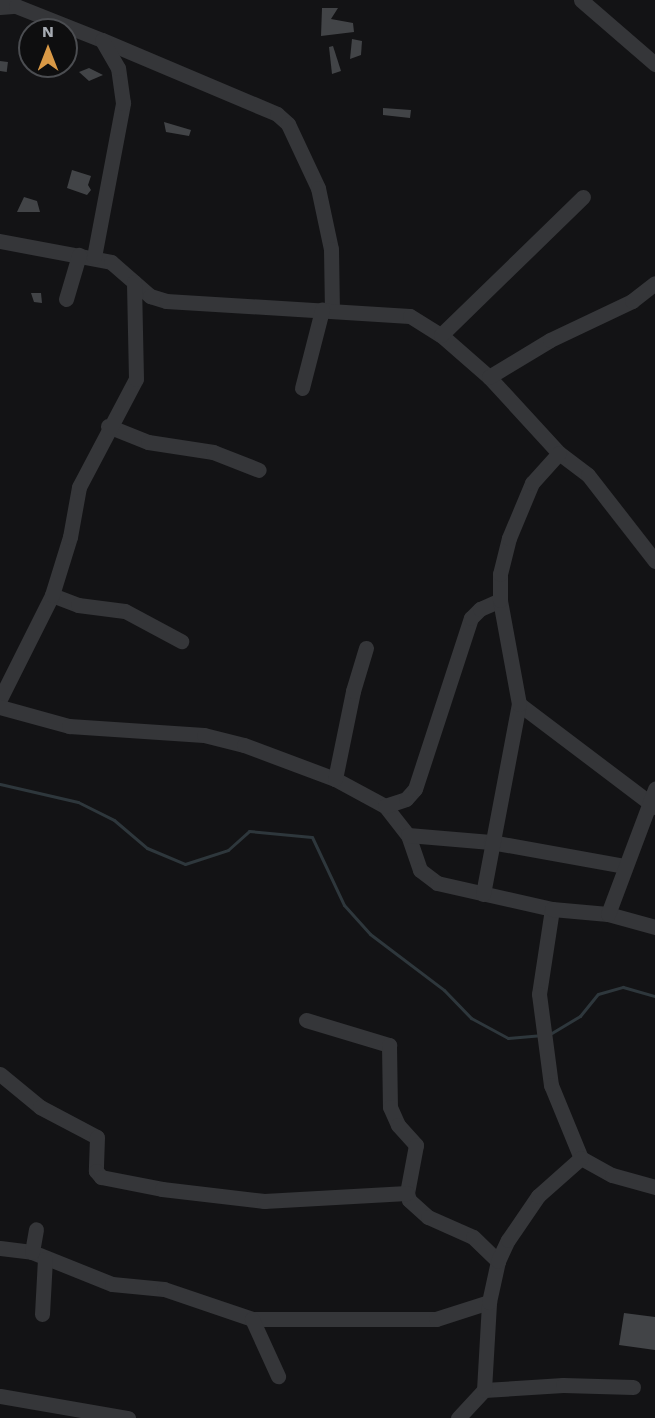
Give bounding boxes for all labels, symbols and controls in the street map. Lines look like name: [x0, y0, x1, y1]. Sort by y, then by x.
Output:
north arrow: [18, 18, 78, 78]
text: N: [42, 22, 54, 41]

